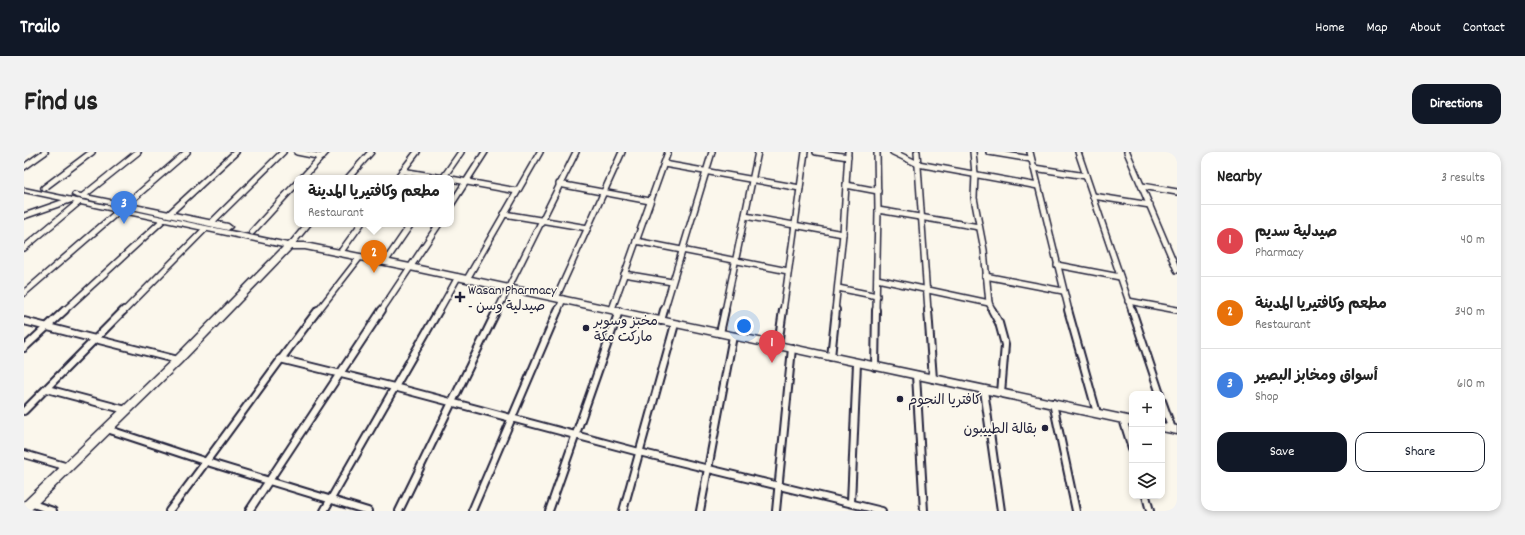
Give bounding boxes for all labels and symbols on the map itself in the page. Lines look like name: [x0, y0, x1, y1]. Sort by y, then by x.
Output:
pin: 3: [111, 191, 137, 224]
pin: 2: [361, 240, 387, 273]
place label: Wasan Pharmacy - صيدلية وسن: [468, 281, 557, 317]
marker: Wasan Pharmacy - صيدلية وسن: [455, 292, 465, 302]
place label: مخبز وسوبر ماركت مكة: [593, 312, 658, 348]
your location: [734, 316, 754, 336]
marker: مخبز وسوبر ماركت مكة: [581, 323, 591, 333]
pin: 1: [759, 330, 785, 363]
place label: كافتريا النجوم: [908, 391, 982, 411]
marker: كافتريا النجوم: [895, 394, 905, 404]
place label: بقالة الطييبون: [963, 420, 1037, 440]
marker: بقالة الطييبون: [1040, 423, 1050, 433]

